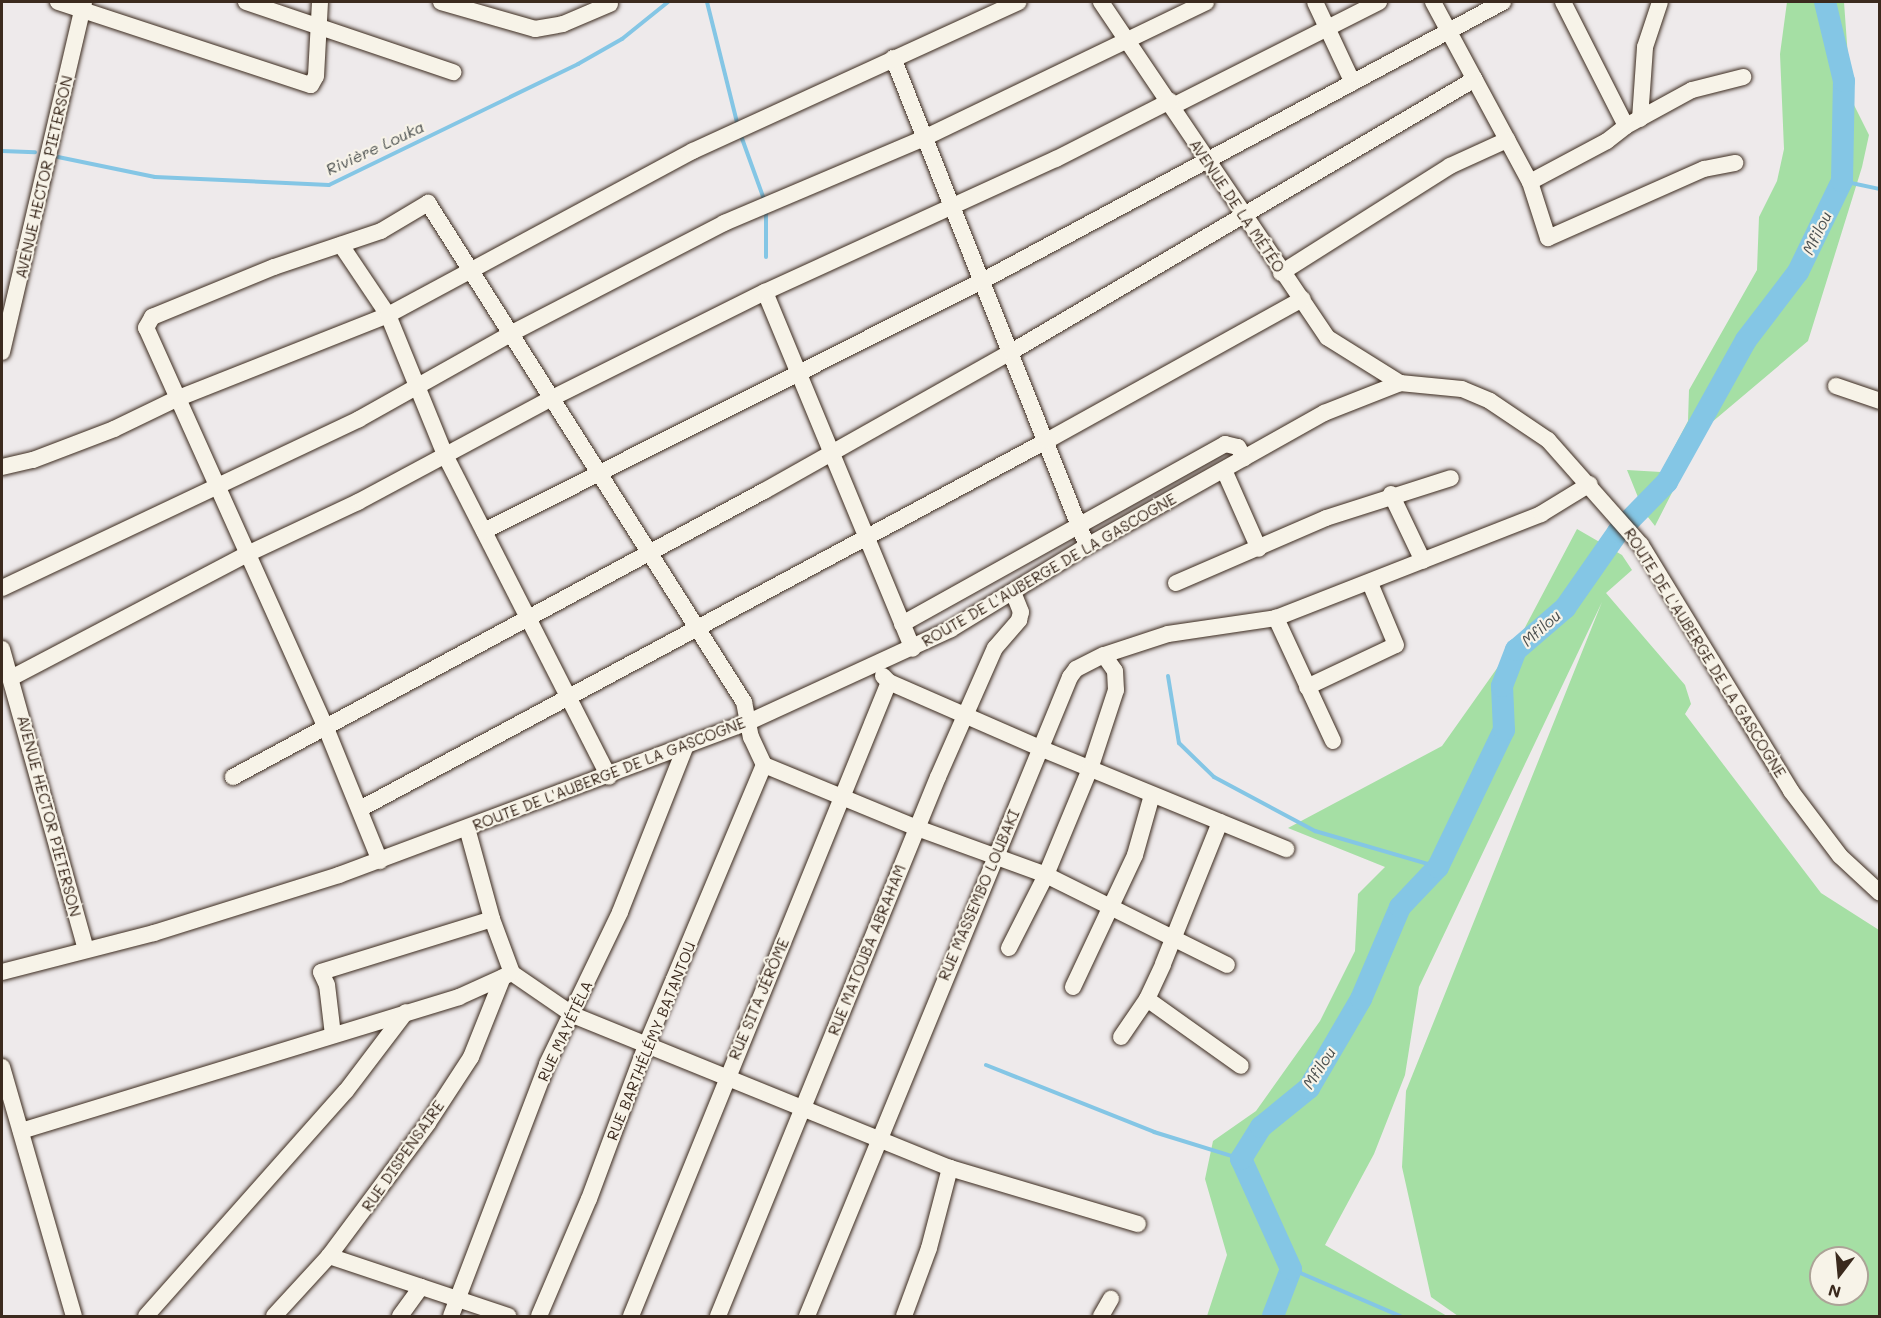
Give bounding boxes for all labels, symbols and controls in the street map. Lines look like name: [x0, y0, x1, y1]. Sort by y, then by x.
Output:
street label: AVENUE HECTOR PIETERSON: [12, 74, 76, 280]
water label: Rivière Louka: [323, 117, 427, 179]
street label: AVENUE DE LA MÉTÉO: [1186, 136, 1288, 276]
water label: Mfilou: [1798, 208, 1836, 258]
street label: ROUTE DE L'AUBERGE DE LA GASCOGNE: [919, 490, 1179, 650]
street label: ROUTE DE L'AUBERGE DE LA GASCOGNE: [1620, 525, 1790, 781]
water label: Mfilou: [1517, 606, 1565, 650]
street label: AVENUE HECTOR PIETERSON: [13, 713, 85, 919]
street label: ROUTE DE L'AUBERGE DE LA GASCOGNE: [470, 714, 748, 834]
street label: RUE MASSEMBO LOUBAKI: [935, 807, 1023, 983]
street label: RUE MATOUBA ABRAHAM: [824, 862, 910, 1038]
street label: RUE SITA JÉRÔME: [725, 935, 793, 1063]
street label: RUE BARTHÉLÉMY BATANTOU: [603, 939, 699, 1143]
street label: RUE MAYÉTÉLA: [534, 978, 596, 1084]
water label: Mfilou: [1298, 1043, 1340, 1093]
street label: RUE DISPENSAIRE: [358, 1097, 448, 1215]
north arrow: [1809, 1246, 1869, 1306]
text: N: [1826, 1280, 1843, 1304]

